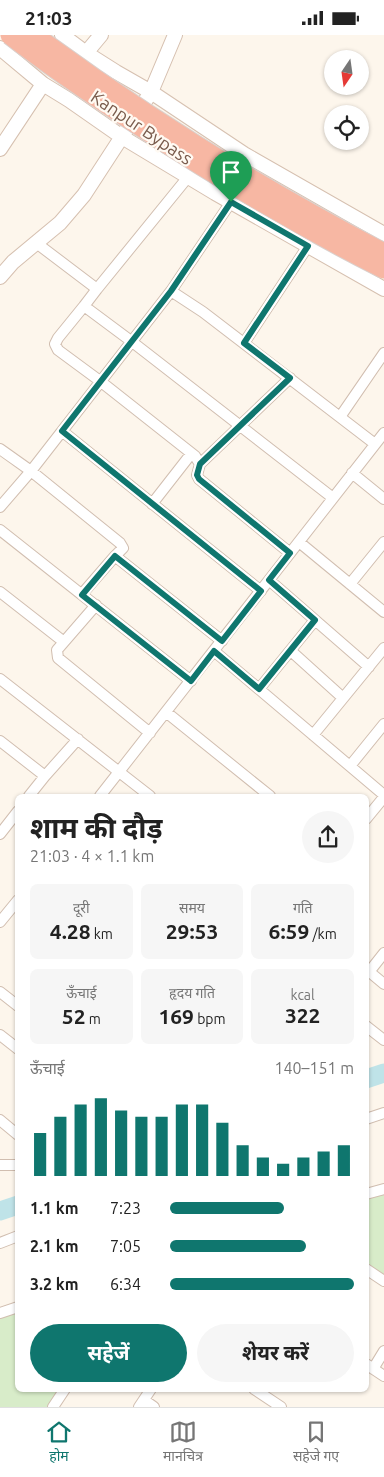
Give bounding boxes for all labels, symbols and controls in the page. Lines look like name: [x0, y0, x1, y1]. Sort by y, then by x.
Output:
text: 21:03: [25, 7, 73, 29]
north arrow: [324, 50, 369, 95]
map controls: [324, 50, 369, 150]
street label: Kanpur Bypass: [88, 86, 197, 168]
button: locate: [324, 105, 369, 150]
pin: [210, 151, 252, 202]
icon: arrive: [217, 158, 245, 186]
button: share: [302, 811, 354, 863]
text: शाम की दौड़: [30, 812, 162, 843]
text: 21:03 · 4 × 1.1 km: [30, 847, 154, 865]
text: दूरी: [73, 900, 90, 916]
text: समय: [179, 900, 205, 916]
text: गति: [293, 900, 312, 916]
text: 4.28: [50, 919, 91, 943]
text: 29:53: [166, 919, 218, 943]
text: 6:59: [269, 919, 309, 943]
text: km: [91, 926, 113, 942]
text: /km: [309, 926, 337, 942]
text: ऊँचाई: [66, 985, 97, 1001]
text: हृदय गति: [169, 985, 215, 1001]
text: kcal: [291, 987, 315, 1003]
text: 322: [285, 1003, 320, 1027]
text: 52: [62, 1004, 86, 1028]
text: 169: [158, 1004, 194, 1028]
text: m: [86, 1011, 101, 1027]
text: bpm: [194, 1011, 226, 1027]
text: ऊँचाई: [30, 1059, 65, 1077]
text: 140–151 m: [274, 1059, 354, 1077]
text: 1.1 km: [30, 1199, 79, 1217]
text: 7:23: [110, 1199, 141, 1217]
text: 2.1 km: [30, 1237, 79, 1255]
text: 7:05: [110, 1237, 141, 1255]
text: 3.2 km: [30, 1275, 79, 1293]
text: 6:34: [110, 1275, 141, 1293]
button: सहेजें: [30, 1324, 187, 1382]
button: शेयर करें: [197, 1324, 354, 1382]
tab: होम: [45, 1418, 73, 1467]
tab: मानचित्र: [163, 1418, 203, 1467]
tab: सहेजे गए: [293, 1418, 339, 1467]

